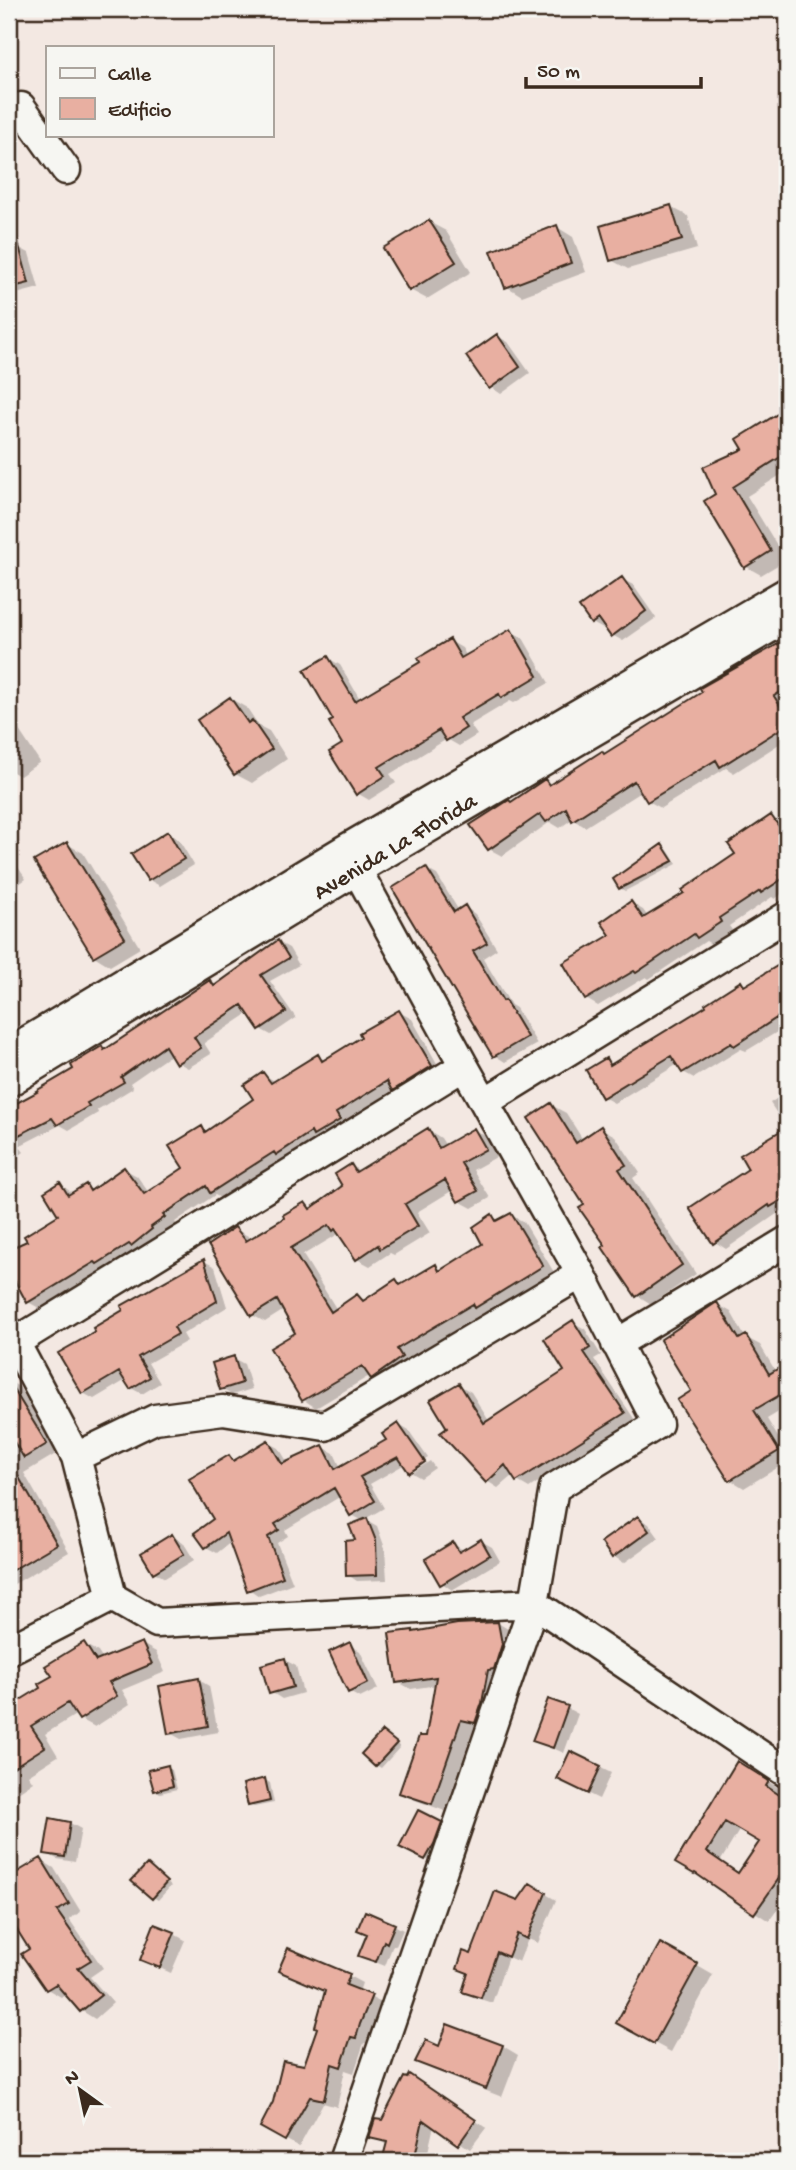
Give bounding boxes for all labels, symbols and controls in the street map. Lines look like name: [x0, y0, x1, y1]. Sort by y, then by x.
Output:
legend: [46, 46, 273, 136]
scale bar: [526, 46, 702, 90]
text: 50 m: [537, 61, 580, 86]
text: Calle: [108, 64, 152, 89]
text: Edificio: [108, 100, 172, 125]
street label: Avenida La Florida: [309, 787, 484, 908]
north arrow: [46, 2054, 116, 2124]
text: N: [61, 2066, 84, 2092]

